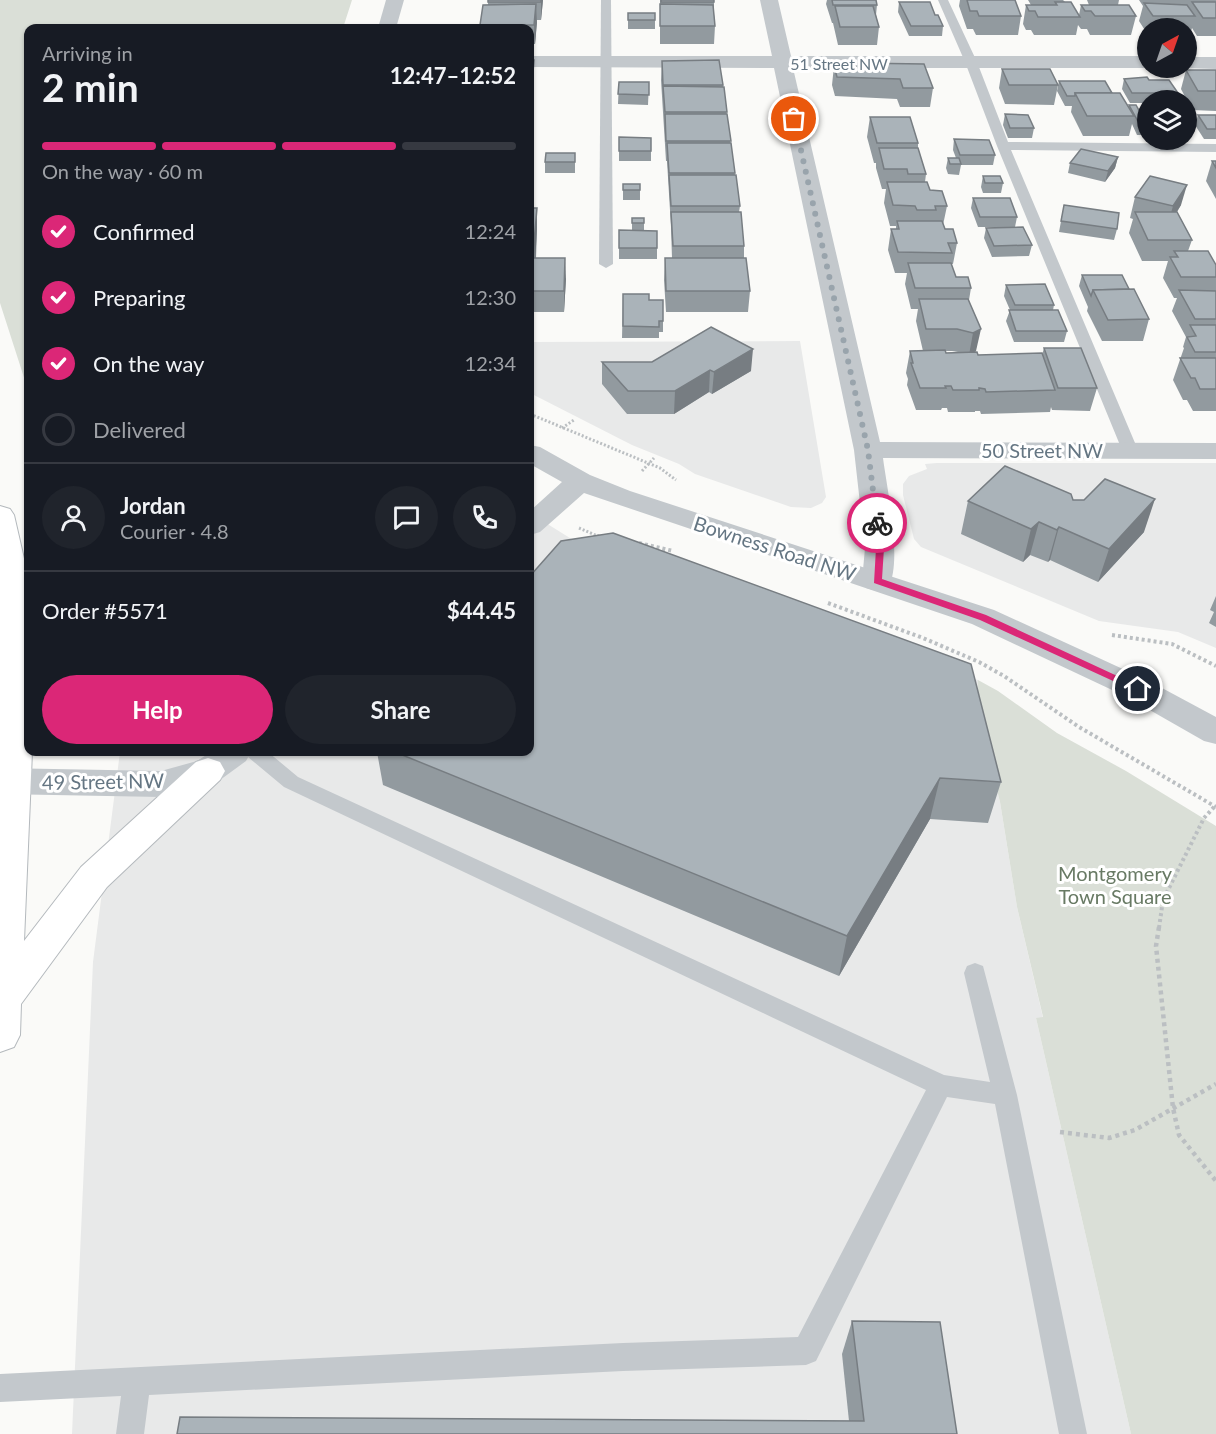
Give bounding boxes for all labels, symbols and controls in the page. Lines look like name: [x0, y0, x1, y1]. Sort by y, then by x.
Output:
north arrow: [1137, 18, 1197, 78]
map controls: [1137, 18, 1197, 150]
text: Arriving in: [42, 41, 133, 65]
street label: 51 Street NW: [790, 54, 888, 73]
text: 12:47–12:52: [390, 62, 516, 89]
text: 2 min: [42, 64, 139, 110]
button: layers: [1137, 90, 1197, 150]
pin: [768, 93, 819, 144]
icon: bag: [777, 102, 810, 135]
text: On the way · 60 m: [42, 159, 203, 183]
icon: check: [42, 215, 75, 248]
text: Confirmed: [93, 218, 195, 245]
text: 12:24: [465, 219, 516, 243]
icon: check: [42, 281, 75, 314]
text: Preparing: [93, 284, 185, 311]
text: 12:30: [465, 285, 516, 309]
icon: check: [42, 347, 75, 380]
text: On the way: [93, 350, 204, 377]
text: 12:34: [465, 351, 516, 375]
text: Delivered: [93, 416, 186, 443]
street label: 50 Street NW: [981, 438, 1103, 462]
button: person: [42, 486, 105, 549]
button: chat: [375, 486, 438, 549]
button: phone: [453, 486, 516, 549]
text: Jordan: [120, 492, 186, 519]
courier: [847, 493, 907, 553]
icon: bike: [861, 507, 894, 540]
street label: Bowness Road NW: [691, 510, 859, 586]
text: Courier · 4.8: [120, 519, 229, 543]
text: Order #5571: [42, 597, 168, 624]
text: $44.45: [447, 597, 516, 624]
pin: [1112, 663, 1163, 714]
icon: home: [1121, 672, 1154, 705]
button: Help: [42, 675, 273, 744]
button: Share: [285, 675, 516, 744]
street label: 49 Street NW: [42, 768, 165, 794]
park label: Montgomery Town Square: [1058, 861, 1173, 908]

